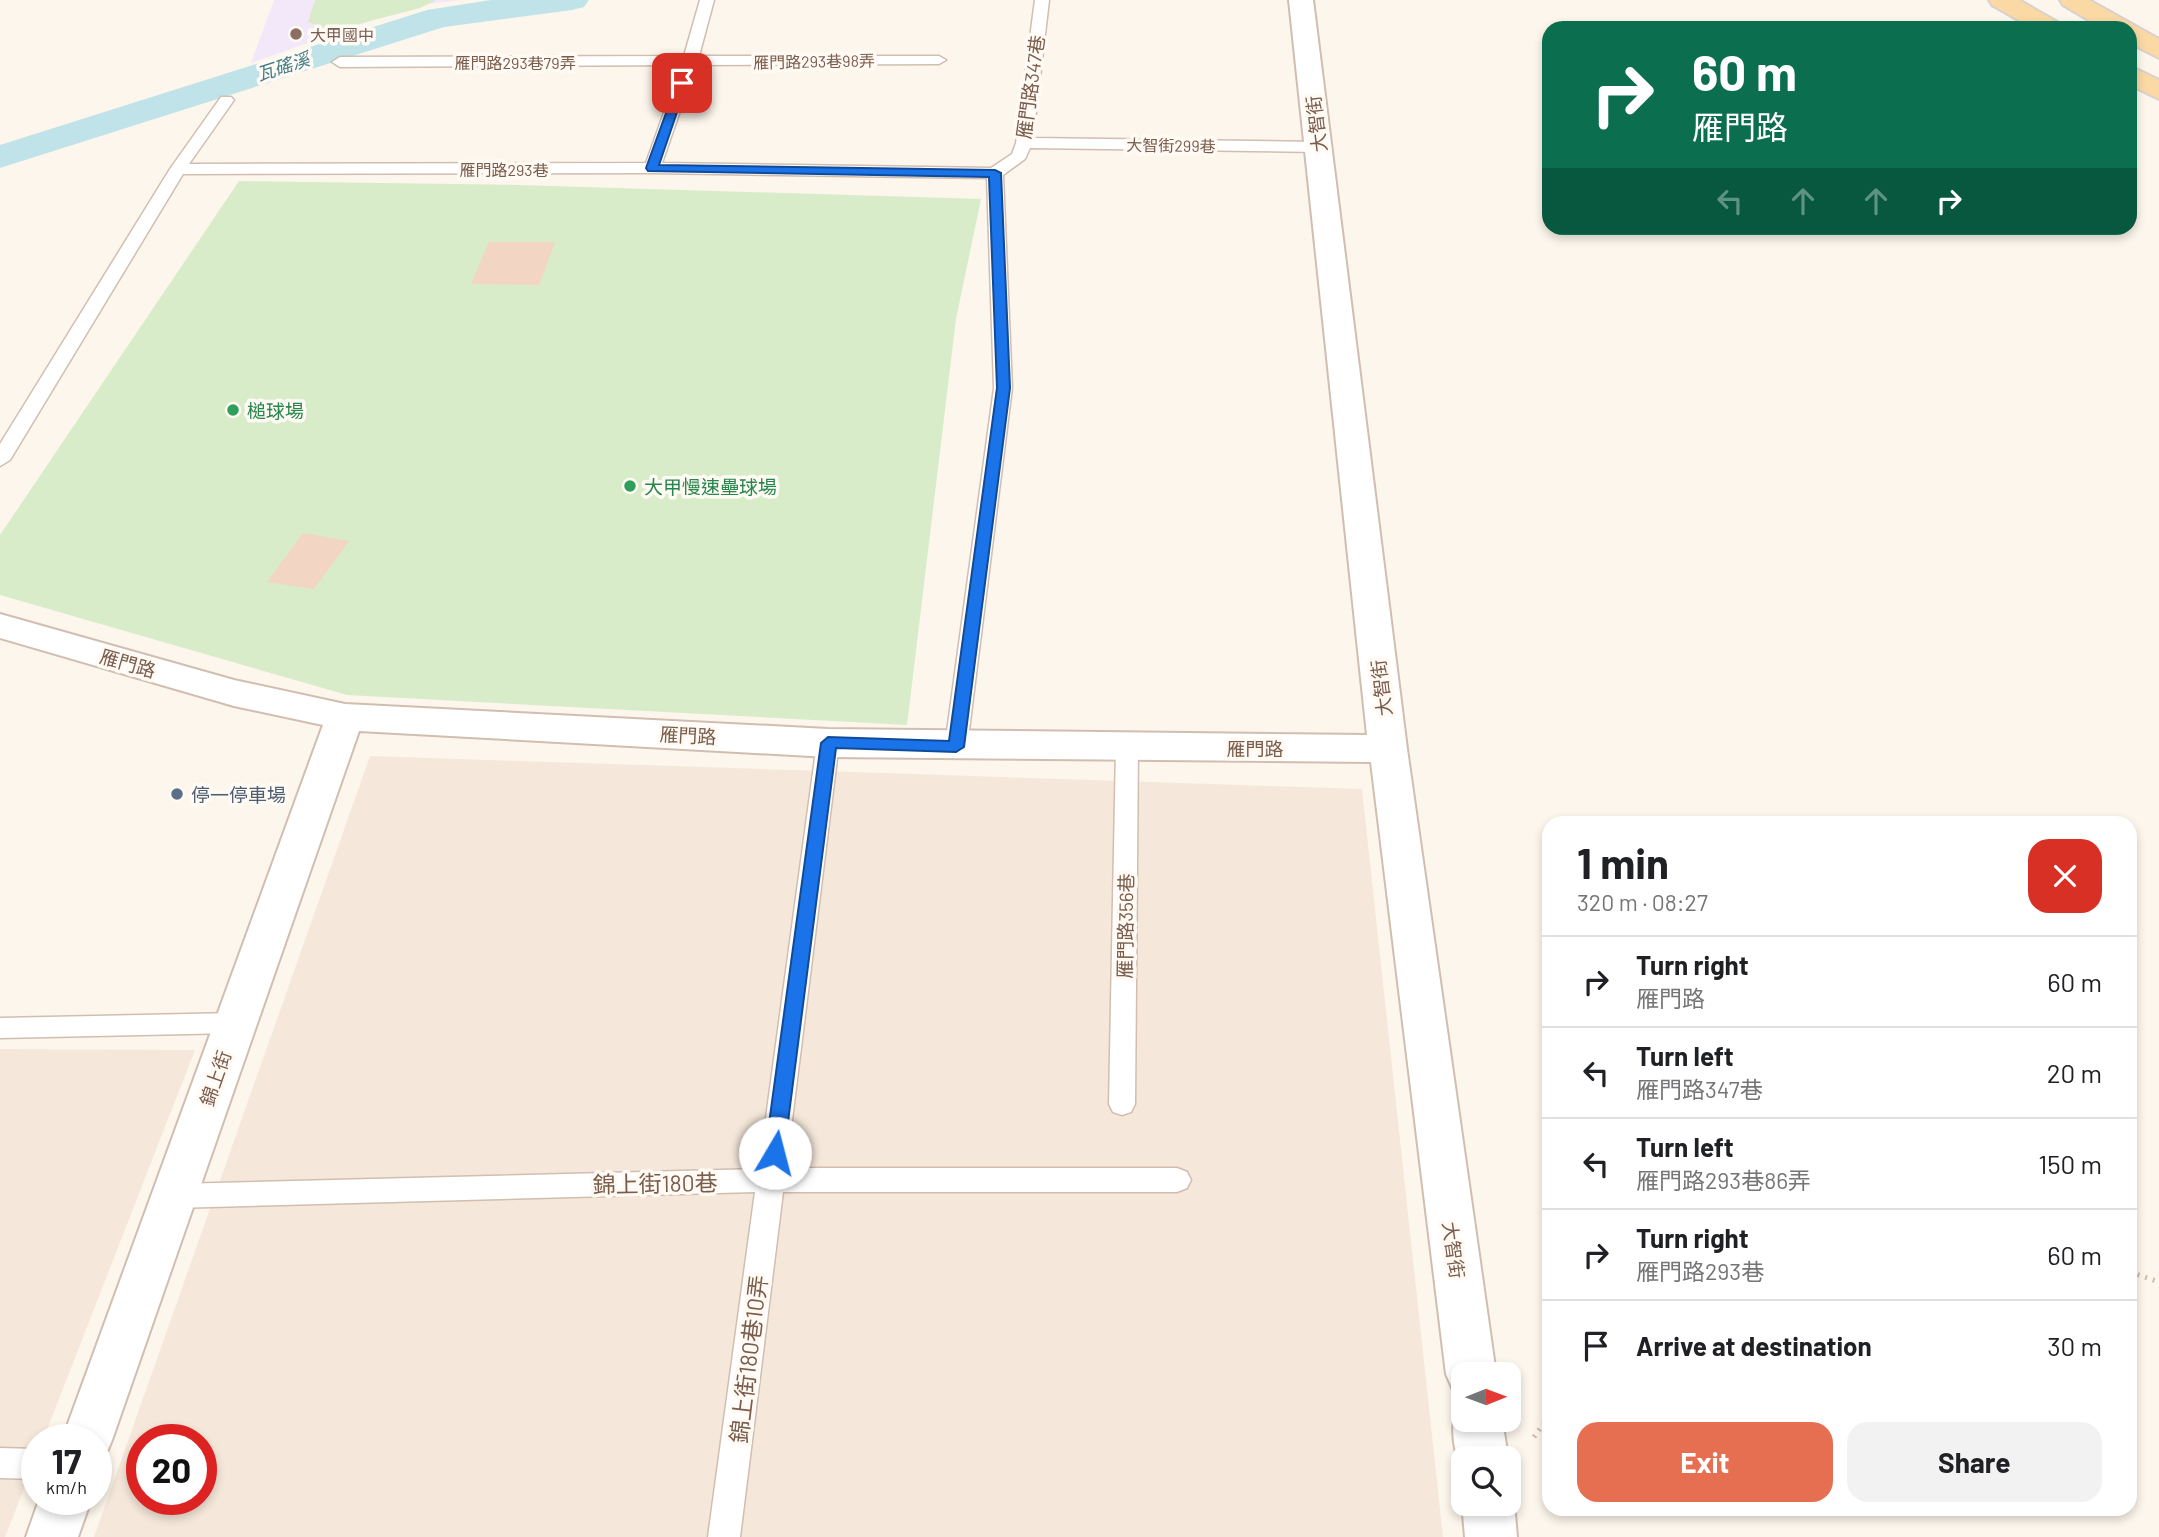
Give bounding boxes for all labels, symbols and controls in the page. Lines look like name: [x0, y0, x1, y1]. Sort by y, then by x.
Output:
place label: 大甲國中: [310, 25, 374, 44]
marker: 大甲國中: [288, 26, 304, 42]
street label: 雁門路347巷: [1011, 34, 1049, 140]
text: 60 m: [1692, 42, 1797, 101]
water label: 瓦磘溪: [254, 46, 315, 85]
icon: right: [1577, 49, 1668, 140]
street label: 雁門路293巷98弄: [753, 50, 875, 72]
street label: 雁門路293巷79弄: [454, 53, 576, 72]
pin: [652, 53, 712, 113]
icon: arrive: [663, 64, 701, 102]
street label: 大智街: [1301, 94, 1331, 154]
text: 雁門路: [1692, 107, 1788, 145]
street label: 大智街299巷: [1126, 135, 1216, 155]
street label: 雁門路293巷: [459, 160, 549, 179]
icon: left: [1711, 182, 1749, 220]
icon: ahead: [1784, 182, 1822, 220]
icon: ahead: [1857, 182, 1895, 220]
icon: right: [1930, 182, 1968, 220]
place label: 槌球場: [247, 399, 304, 422]
marker: 槌球場: [225, 402, 241, 418]
place label: 大甲慢速壘球場: [644, 475, 777, 498]
marker: 大甲慢速壘球場: [622, 478, 638, 494]
street label: 雁門路: [97, 644, 159, 682]
street label: 大智街: [1366, 658, 1396, 718]
street label: 雁門路: [659, 722, 717, 748]
street label: 雁門路: [1226, 737, 1284, 760]
place label: 停一停車場: [191, 783, 286, 806]
marker: 停一停車場: [169, 786, 185, 802]
text: 1 min: [1577, 837, 1669, 887]
button: close: [2028, 839, 2102, 913]
street label: 雁門路356巷: [1113, 873, 1137, 979]
text: 320 m · 08:27: [1577, 888, 1708, 916]
text: Turn right: [1636, 949, 1749, 980]
icon: right: [1577, 963, 1615, 1001]
text: 60 m: [2047, 966, 2102, 997]
text: 雁門路: [1636, 984, 1705, 1012]
text: Turn left: [1636, 1040, 1734, 1071]
street label: 錦上街: [195, 1047, 235, 1109]
icon: left: [1577, 1054, 1615, 1092]
text: 20 m: [2047, 1057, 2102, 1088]
text: 雁門路347巷: [1636, 1075, 1763, 1103]
position arrow: [738, 1116, 812, 1190]
text: Turn left: [1636, 1131, 1734, 1162]
icon: left: [1577, 1145, 1615, 1183]
text: 150 m: [2038, 1148, 2102, 1179]
text: 雁門路293巷86弄: [1636, 1166, 1811, 1194]
street label: 錦上街180巷: [592, 1168, 718, 1198]
street label: 大智街: [1439, 1220, 1469, 1280]
text: Turn right: [1636, 1222, 1749, 1253]
icon: right: [1577, 1236, 1615, 1274]
text: 60 m: [2047, 1239, 2102, 1270]
text: 雁門路293巷: [1636, 1257, 1764, 1285]
street label: 錦上街180巷10弄: [724, 1273, 772, 1445]
icon: arrive: [1577, 1327, 1615, 1365]
text: Arrive at destination: [1636, 1330, 1872, 1361]
text: 30 m: [2047, 1330, 2102, 1361]
north arrow: [1451, 1362, 1521, 1432]
map controls: [1451, 1362, 1521, 1516]
button: Exit: [1577, 1422, 1833, 1502]
button: Share: [1847, 1422, 2102, 1502]
speed limit sign: 20: [126, 1424, 217, 1515]
text: 17: [52, 1439, 81, 1481]
button: search: [1451, 1446, 1521, 1516]
text: km/h: [46, 1476, 87, 1498]

